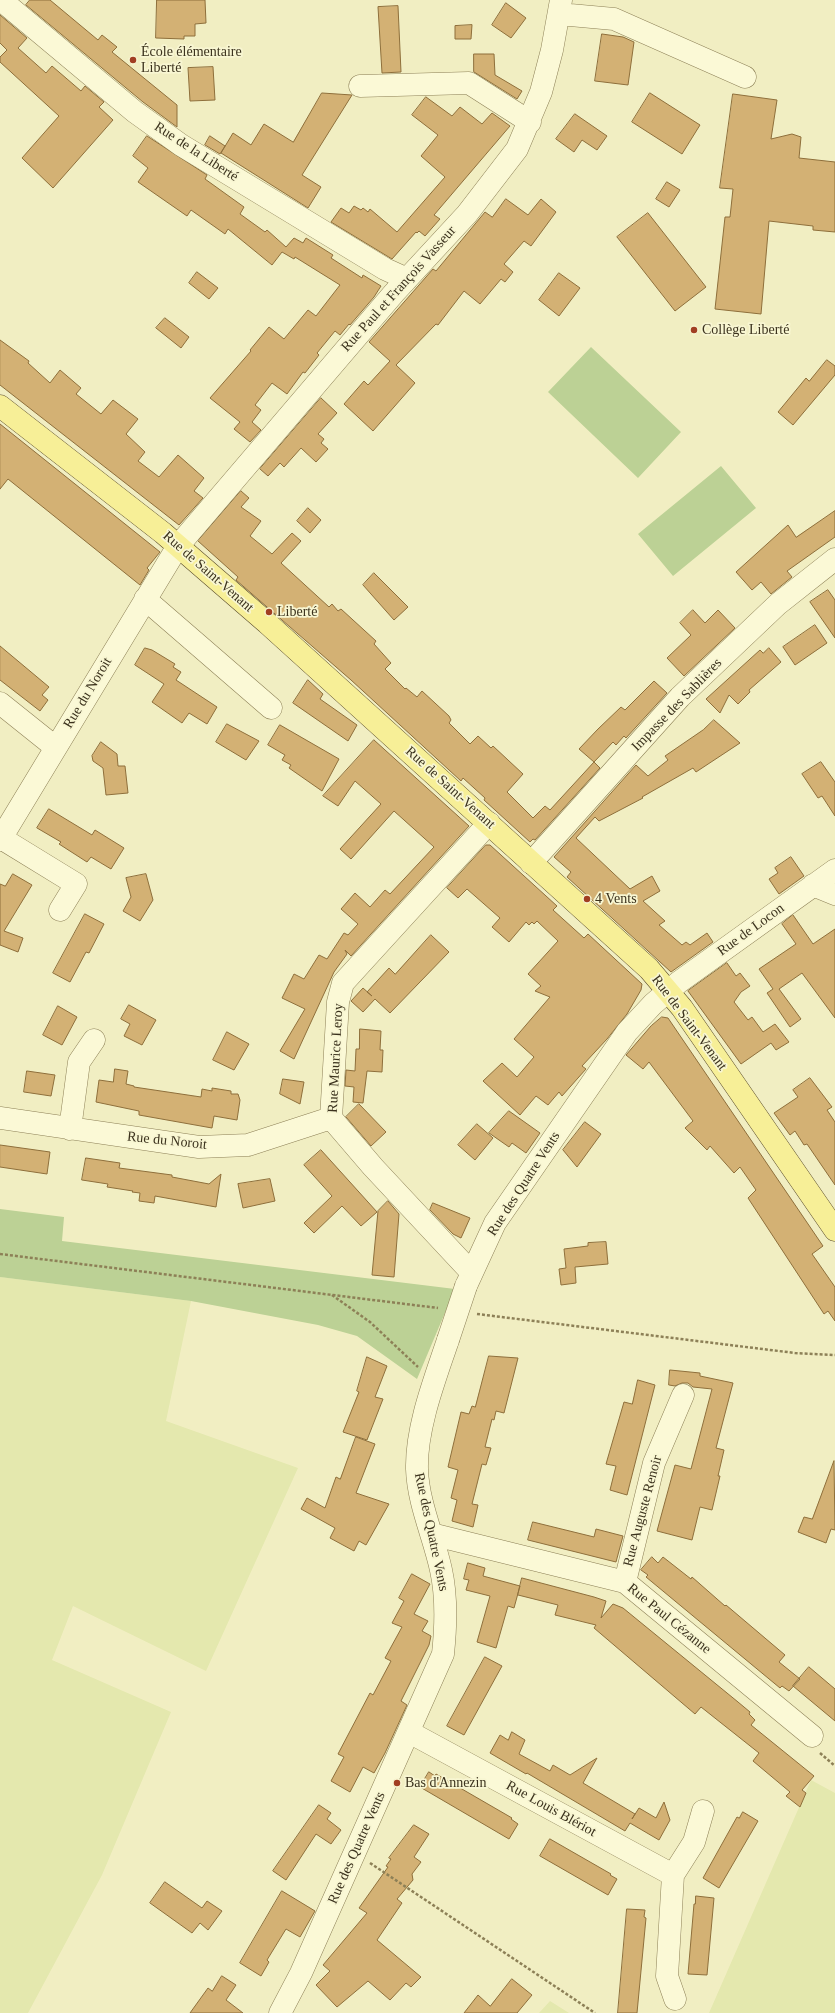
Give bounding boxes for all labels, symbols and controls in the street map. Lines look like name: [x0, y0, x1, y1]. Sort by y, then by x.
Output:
place label: École élémentaire Liberté: [141, 44, 242, 76]
marker: École élémentaire Liberté: [128, 55, 138, 65]
street label: Rue de la Liberté: [151, 119, 241, 185]
street label: Rue Paul et François Vasseur: [338, 223, 460, 355]
place label: Collège Liberté: [702, 322, 789, 338]
marker: Collège Liberté: [689, 325, 699, 335]
street label: Rue de Saint-Venant: [159, 528, 257, 616]
place label: Liberté: [277, 604, 317, 620]
marker: Liberté: [264, 607, 274, 617]
street label: Rue du Noroit: [60, 654, 116, 732]
street label: Impasse des Sablières: [628, 655, 726, 755]
street label: Rue de Saint-Venant: [402, 743, 498, 833]
place label: 4 Vents: [595, 891, 637, 907]
marker: 4 Vents: [582, 894, 592, 904]
street label: Rue de Locon: [714, 900, 788, 960]
street label: Rue de Saint-Venant: [648, 972, 730, 1074]
street label: Rue Maurice Leroy: [325, 1003, 347, 1113]
street label: Rue du Noroit: [126, 1128, 208, 1154]
street label: Rue des Quatre Vents: [484, 1129, 564, 1239]
street label: Rue Auguste Renoir: [620, 1454, 666, 1568]
street label: Rue des Quatre Vents: [410, 1471, 452, 1593]
street label: Rue Paul Cézanne: [624, 1580, 714, 1658]
place label: Bas d'Annezin: [405, 1775, 486, 1791]
street label: Rue Louis Blériot: [503, 1777, 599, 1841]
marker: Bas d'Annezin: [392, 1778, 402, 1788]
street label: Rue des Quatre Vents: [325, 1789, 389, 1907]

